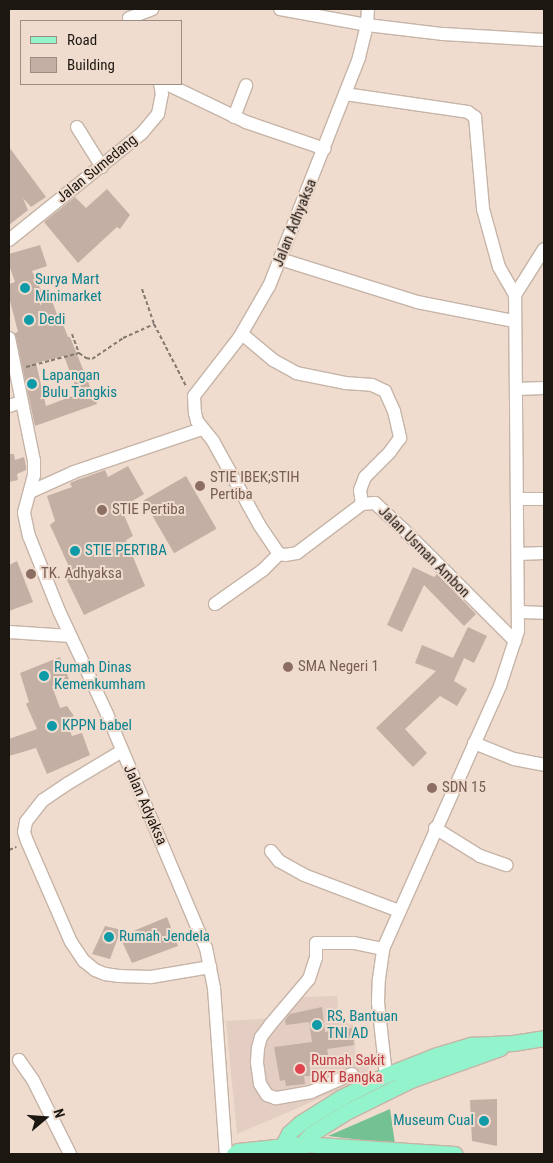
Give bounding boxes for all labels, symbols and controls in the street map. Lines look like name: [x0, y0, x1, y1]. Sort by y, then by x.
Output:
legend: [20, 20, 182, 85]
text: Road: [67, 31, 97, 49]
text: Building: [67, 56, 115, 74]
street label: Jalan Sumedang: [53, 131, 141, 207]
street label: Jalan Adhyaksa: [269, 176, 321, 270]
place label: Surya Mart Minimarket: [35, 270, 102, 305]
marker: Surya Mart Minimarket: [19, 282, 31, 294]
place label: Dedi: [39, 311, 65, 329]
marker: Dedi: [23, 314, 35, 326]
place label: Lapangan Bulu Tangkis: [42, 366, 117, 401]
marker: Lapangan Bulu Tangkis: [26, 378, 38, 390]
place label: STIE IBEK;STIH Pertiba: [210, 468, 299, 503]
marker: STIE IBEK;STIH Pertiba: [194, 480, 206, 492]
place label: STIE Pertiba: [112, 501, 185, 519]
street label: Jalan Usman Ambon: [374, 502, 474, 602]
marker: STIE Pertiba: [96, 504, 108, 516]
place label: STIE PERTIBA: [85, 542, 167, 560]
marker: STIE PERTIBA: [69, 545, 81, 557]
place label: TK. Adhyaksa: [41, 565, 122, 583]
marker: TK. Adhyaksa: [25, 568, 37, 580]
place label: Rumah Dinas Kemenkumham: [54, 658, 146, 693]
place label: SMA Negeri 1: [298, 658, 379, 676]
marker: SMA Negeri 1: [282, 661, 294, 673]
marker: Rumah Dinas Kemenkumham: [38, 670, 50, 682]
place label: KPPN babel: [62, 717, 132, 735]
marker: KPPN babel: [46, 720, 58, 732]
street label: Jalan Adyaksa: [119, 762, 171, 848]
place label: SDN 15: [442, 779, 486, 797]
marker: SDN 15: [426, 782, 438, 794]
place label: Rumah Jendela: [119, 928, 210, 946]
marker: Rumah Jendela: [103, 931, 115, 943]
place label: RS, Bantuan TNI AD: [327, 1007, 398, 1042]
marker: RS, Bantuan TNI AD: [311, 1019, 323, 1031]
place label: Rumah Sakit DKT Bangka: [311, 1051, 385, 1086]
marker: Rumah Sakit DKT Bangka: [293, 1062, 307, 1076]
north arrow: [20, 1093, 70, 1143]
text: N: [50, 1107, 68, 1120]
place label: Museum Cual: [393, 1112, 474, 1130]
marker: Museum Cual: [478, 1115, 490, 1127]

